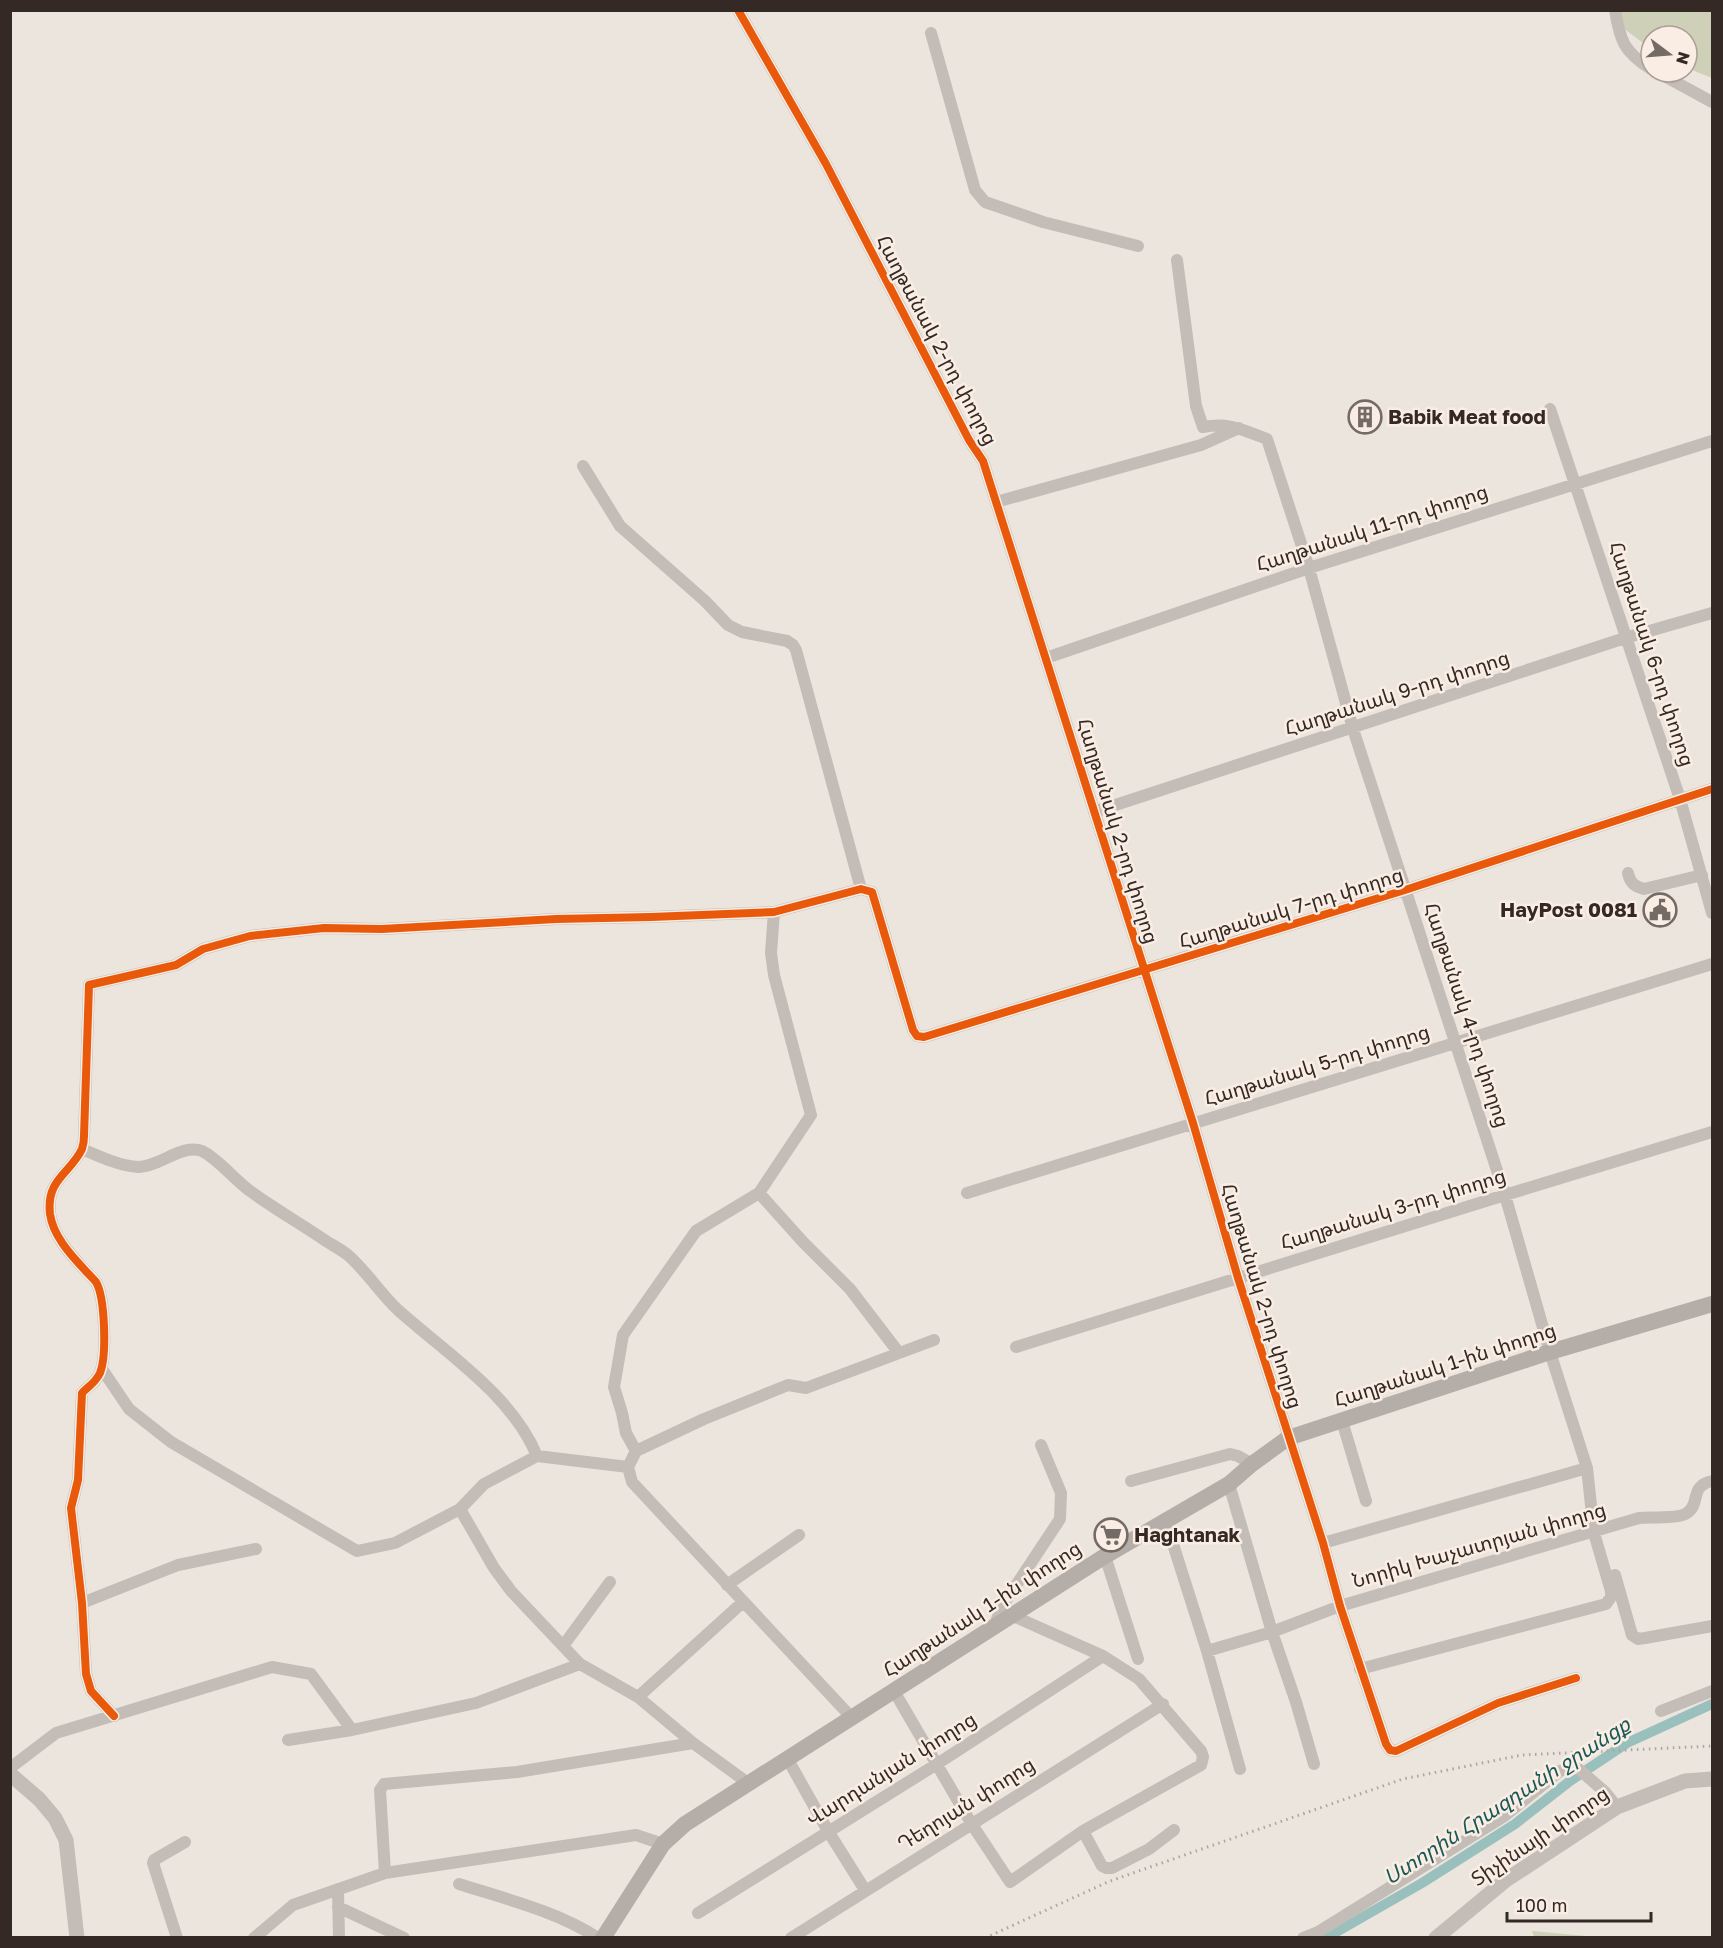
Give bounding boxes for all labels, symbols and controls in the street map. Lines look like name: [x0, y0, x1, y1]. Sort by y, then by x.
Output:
north arrow: [1639, 24, 1699, 84]
text: N: [1672, 50, 1695, 67]
street label: Հաղթանակ 2-րդ փողոց: [871, 230, 1003, 449]
building icon: Babik Meat food: [1347, 399, 1383, 435]
place label: Babik Meat food: [1388, 404, 1546, 428]
street label: Հաղթանակ 11-րդ փողոց: [1253, 478, 1491, 577]
street label: Հաղթանակ 6-րդ փողոց: [1604, 538, 1701, 769]
street label: Հաղթանակ 9-րդ փողոց: [1281, 644, 1512, 741]
street label: Հաղթանակ 2-րդ փողոց: [1072, 715, 1165, 947]
street label: Հաղթանակ 7-րդ փողոց: [1176, 861, 1406, 954]
public building icon: HayPost 0081: [1642, 892, 1678, 928]
place label: HayPost 0081: [1500, 897, 1637, 921]
street label: Հաղթանակ 4-րդ փողոց: [1419, 899, 1516, 1130]
street label: Հաղթանակ 5-րդ փողոց: [1201, 1018, 1433, 1111]
street label: Հաղթանակ 3-րդ փողոց: [1277, 1162, 1509, 1255]
street label: Հաղթանակ 2-րդ փողոց: [1216, 1180, 1309, 1412]
street label: Հաղթանակ 1-ին փողոց: [1331, 1317, 1559, 1412]
street label: Նորիկ Խաչատրյան փողոց: [1349, 1496, 1609, 1593]
supermarket icon: Haghtanak: [1093, 1517, 1129, 1553]
place label: Haghtanak: [1134, 1522, 1241, 1546]
street label: Հաղթանակ 1-ին փողոց: [878, 1535, 1086, 1682]
street label: Վարդանյան փողոց: [801, 1706, 980, 1831]
water label: Ստորին Հրազդանի ջրանցք: [1378, 1710, 1636, 1891]
street label: Դեղոյան փողոց: [892, 1751, 1039, 1856]
street label: Տիչինայի փողոց: [1466, 1780, 1613, 1891]
scale bar: [1507, 1885, 1651, 1923]
text: 100 m: [1516, 1894, 1567, 1916]

